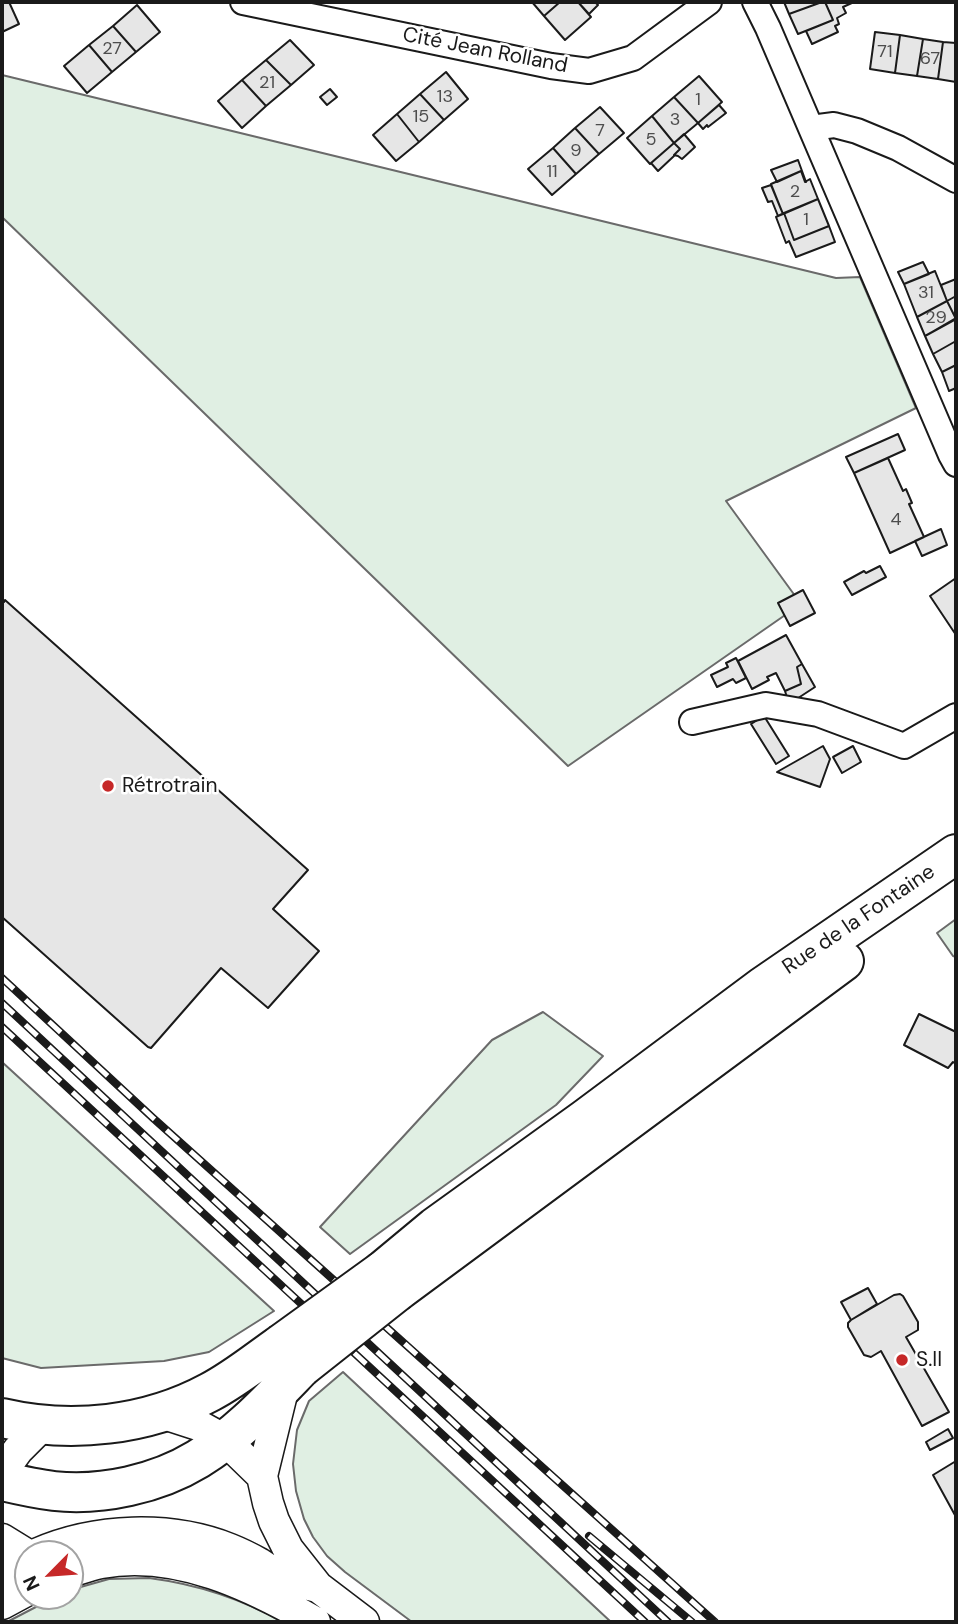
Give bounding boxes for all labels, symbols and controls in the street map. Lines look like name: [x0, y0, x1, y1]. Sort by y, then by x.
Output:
street label: Cité Jean Rolland: [400, 23, 570, 79]
house number: 27: [102, 38, 122, 60]
house number: 71: [877, 41, 893, 63]
house number: 67: [920, 48, 940, 70]
house number: 21: [259, 72, 275, 94]
house number: 13: [437, 86, 453, 108]
house number: 1: [695, 89, 701, 111]
house number: 15: [413, 106, 429, 128]
house number: 3: [670, 109, 680, 131]
house number: 7: [595, 120, 605, 142]
house number: 5: [646, 129, 656, 151]
house number: 9: [570, 140, 582, 162]
house number: 11: [546, 161, 558, 183]
house number: 2: [790, 181, 800, 203]
house number: 1: [803, 209, 809, 231]
house number: 31: [918, 282, 934, 304]
house number: 29: [925, 307, 947, 329]
house number: 4: [891, 509, 901, 531]
place label: Rétrotrain: [122, 773, 218, 799]
marker: Rétrotrain: [100, 778, 116, 794]
street label: Rue de la Fontaine: [778, 860, 940, 980]
place label: S.II: [916, 1347, 942, 1373]
marker: S.II: [894, 1352, 910, 1368]
north arrow: [14, 1540, 84, 1610]
text: N: [17, 1572, 46, 1595]

